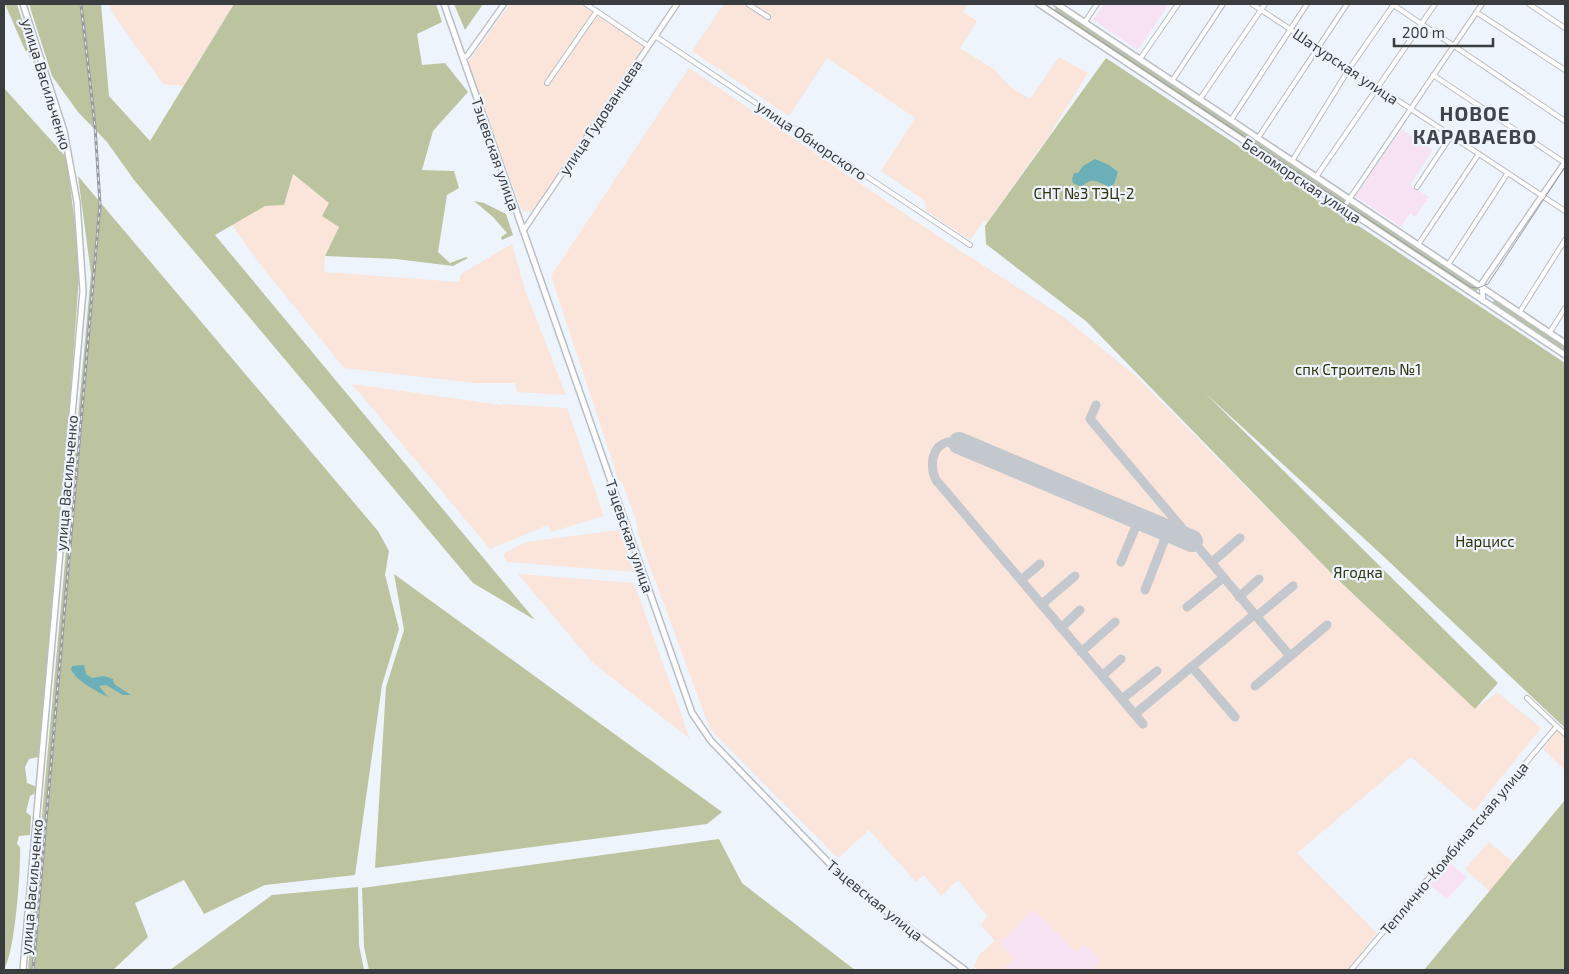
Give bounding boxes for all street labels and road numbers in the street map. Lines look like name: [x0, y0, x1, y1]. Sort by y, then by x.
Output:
street label: улица Васильченко: [17, 16, 76, 152]
street label: Шатурская улица: [1289, 24, 1402, 109]
street label: улица Гудованцева: [555, 56, 646, 179]
street label: Тэцевская улица: [467, 95, 524, 213]
street label: улица Обнорского: [753, 96, 871, 184]
street label: Беломорская улица: [1239, 133, 1365, 227]
street label: улица Васильченко: [51, 414, 82, 552]
street label: Тэцевская улица: [601, 477, 658, 595]
street label: Теплично-Комбинатская улица: [1376, 758, 1533, 939]
street label: улица Васильченко: [16, 818, 47, 956]
street label: Тэцевская улица: [823, 856, 927, 945]

